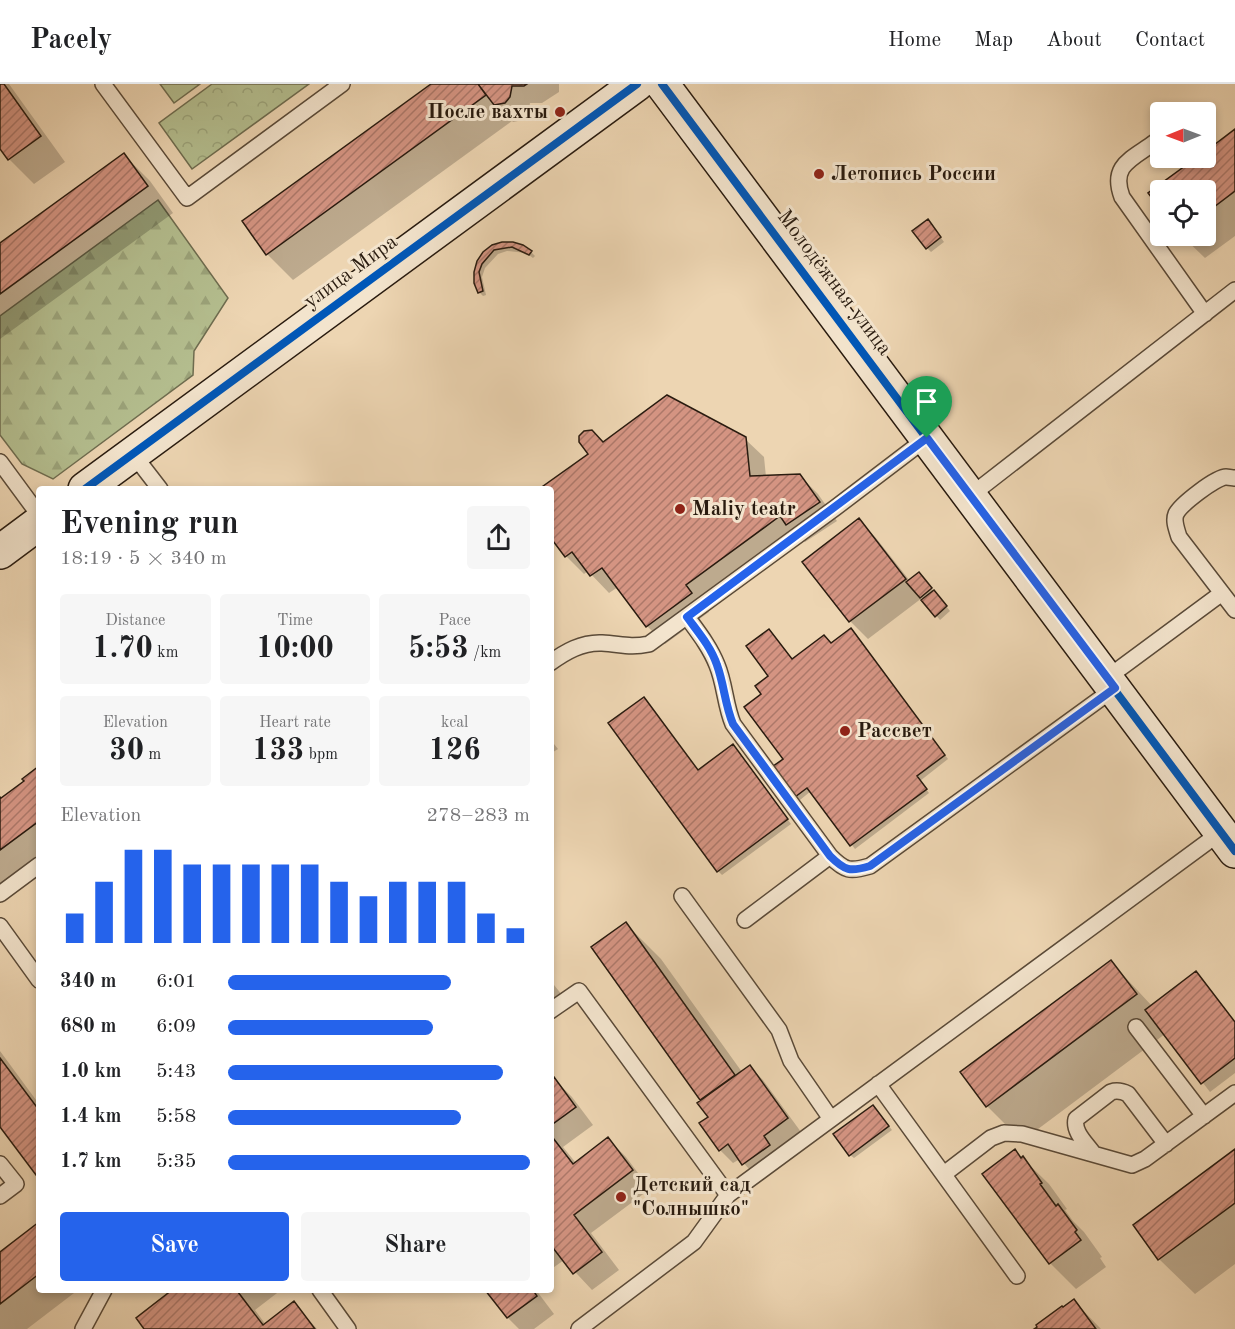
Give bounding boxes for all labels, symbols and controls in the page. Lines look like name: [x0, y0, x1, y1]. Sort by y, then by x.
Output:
text: Pacely: [30, 27, 112, 55]
text: Home: [888, 30, 941, 51]
text: Map: [974, 30, 1013, 51]
text: About: [1046, 30, 1102, 51]
text: Contact: [1135, 30, 1205, 51]
place label: После вахты: [427, 102, 548, 123]
north arrow: [1150, 102, 1216, 168]
map controls: [1150, 102, 1216, 246]
marker: После вахты: [553, 105, 567, 119]
place label: Летопись России: [831, 164, 996, 185]
marker: Летопись России: [812, 167, 826, 181]
button: locate: [1150, 180, 1216, 246]
street label: Молодёжная улица: [773, 206, 895, 360]
street label: улица Мира: [300, 231, 402, 313]
pin: [901, 376, 952, 438]
icon: arrive: [910, 385, 943, 418]
place label: Maliy teatr: [692, 499, 796, 520]
marker: Maliy teatr: [673, 502, 687, 516]
button: share: [467, 506, 530, 569]
text: Evening run: [60, 508, 239, 541]
text: 18:19 · 5 × 340 m: [60, 549, 227, 569]
text: Distance: [105, 613, 165, 629]
text: Time: [277, 613, 313, 629]
text: Pace: [438, 613, 471, 629]
text: 1.70: [92, 634, 153, 664]
text: 10:00: [256, 634, 334, 664]
text: 5:53: [408, 634, 469, 664]
text: km: [153, 645, 178, 661]
text: /km: [469, 645, 501, 661]
text: Elevation: [103, 715, 168, 731]
text: Heart rate: [259, 715, 331, 731]
text: kcal: [441, 715, 468, 731]
place label: Рассвет: [857, 721, 932, 742]
marker: Рассвет: [838, 724, 852, 738]
text: 30: [109, 736, 144, 766]
text: 133: [252, 736, 304, 766]
text: 126: [429, 736, 481, 766]
text: m: [144, 747, 161, 763]
text: bpm: [304, 747, 338, 763]
text: Elevation: [60, 806, 141, 826]
text: 278–283 m: [427, 806, 530, 826]
text: 340 m: [60, 972, 116, 992]
text: 6:01: [156, 972, 196, 992]
text: 680 m: [60, 1017, 116, 1037]
text: 6:09: [156, 1017, 196, 1037]
text: 1.0 km: [60, 1062, 122, 1082]
text: 5:43: [156, 1062, 196, 1082]
text: 1.4 km: [60, 1107, 122, 1127]
text: 5:58: [156, 1107, 196, 1127]
text: 1.7 km: [60, 1152, 122, 1172]
text: 5:35: [156, 1152, 196, 1172]
place label: Детский сад "Солнышко": [633, 1175, 751, 1220]
marker: Детский сад "Солнышко": [614, 1190, 628, 1204]
button: Save: [60, 1212, 289, 1281]
button: Share: [301, 1212, 530, 1281]

